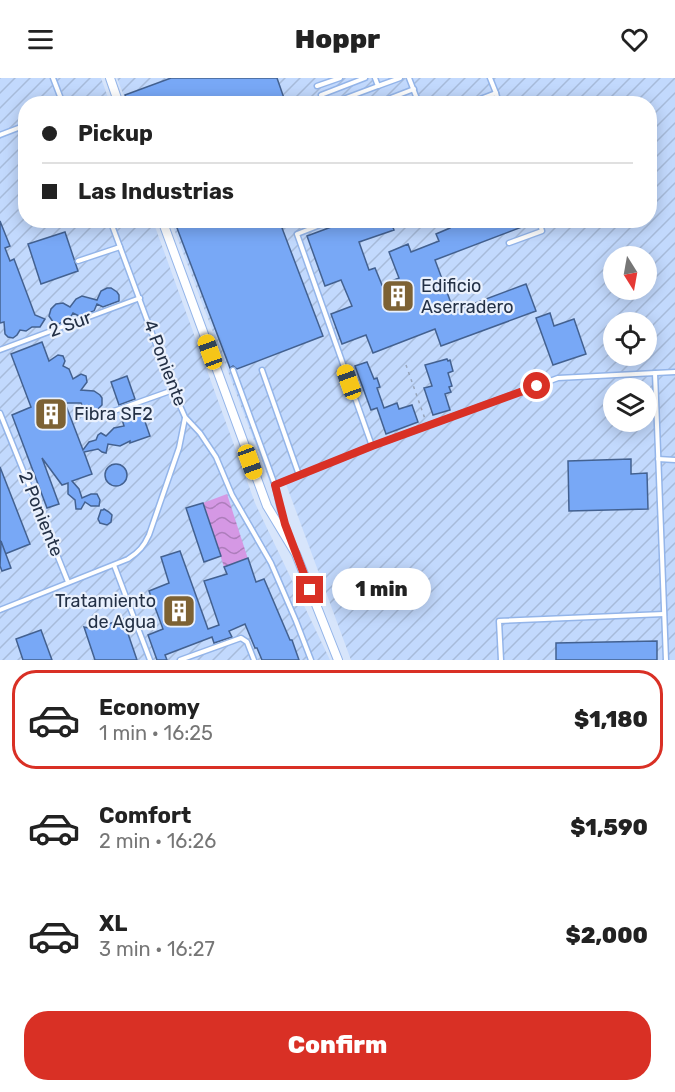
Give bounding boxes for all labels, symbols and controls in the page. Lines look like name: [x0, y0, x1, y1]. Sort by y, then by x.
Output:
icon: menu: [24, 23, 57, 56]
text: Hoppr: [295, 23, 380, 55]
icon: heart: [618, 23, 651, 56]
text: Pickup: [78, 120, 153, 147]
text: Las Industrias: [78, 178, 234, 205]
north arrow: [603, 246, 657, 300]
map controls: [603, 246, 657, 432]
place label: Edificio Aserradero: [421, 275, 514, 318]
building icon: Edificio Aserradero: [380, 278, 416, 314]
street label: 2 Sur: [46, 306, 95, 342]
button: locate: [603, 312, 657, 366]
street label: 4 Poniente: [138, 317, 192, 409]
car: [195, 332, 225, 372]
car: [334, 362, 364, 402]
route start: [523, 372, 550, 399]
button: layers: [603, 378, 657, 432]
building icon: Fibra SF2: [33, 396, 69, 432]
place label: Fibra SF2: [74, 403, 153, 425]
car: [235, 442, 265, 482]
street label: 2 Poniente: [14, 468, 68, 560]
callout: 1 min: [331, 569, 430, 611]
route end: [296, 576, 323, 603]
text: 1 min: [355, 577, 408, 601]
place label: Tratamiento de Agua: [55, 590, 156, 633]
building icon: Tratamiento de Agua: [161, 593, 197, 629]
icon: car: [27, 693, 81, 747]
text: Economy: [99, 694, 200, 721]
text: $1,180: [574, 706, 648, 733]
text: 1 min · 16:25: [99, 721, 213, 745]
icon: car: [27, 801, 81, 855]
text: Comfort: [99, 802, 191, 829]
text: $1,590: [570, 814, 648, 841]
text: 2 min · 16:26: [99, 829, 216, 853]
icon: car: [27, 909, 81, 963]
text: XL: [99, 910, 127, 937]
text: $2,000: [565, 922, 648, 949]
text: 3 min · 16:27: [99, 937, 215, 961]
button: Confirm: [24, 1011, 651, 1080]

